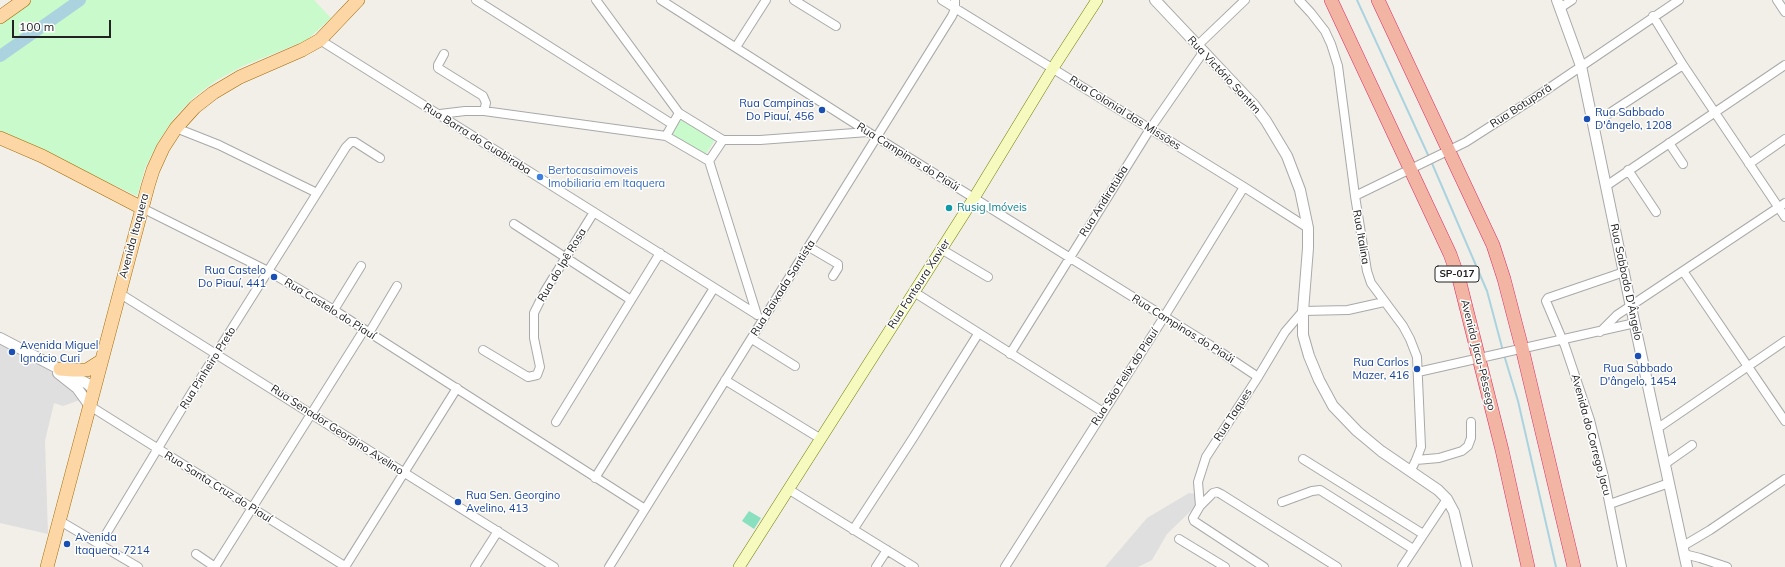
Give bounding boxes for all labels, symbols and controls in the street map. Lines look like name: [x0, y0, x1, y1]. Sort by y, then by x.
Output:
scale bar: [14, 12, 113, 38]
text: 100 m: [19, 19, 54, 34]
street label: Rua Victório Santim: [1185, 34, 1263, 116]
street label: Rua Colonial das Missões: [1067, 73, 1183, 153]
street label: Rua Botuporã: [1488, 81, 1554, 131]
place label: Rua Campinas Do Piauí, 456: [739, 97, 814, 123]
street label: Rua Barra do Guabiraba: [421, 100, 533, 178]
marker: Rua Campinas Do Piauí, 456: [817, 105, 827, 115]
place label: Rua Sabbado D'ângelo, 1208: [1595, 106, 1672, 132]
marker: Rua Sabbado D'ângelo, 1208: [1582, 114, 1592, 124]
street label: Rua Campinas do Piaúi: [854, 120, 962, 194]
street label: Rua Andiratuba: [1077, 163, 1131, 239]
place label: Bertocasaimoveis Imobiliaria em Itaquera: [548, 164, 665, 190]
marker: Bertocasaimoveis Imobiliaria em Itaquera: [535, 172, 545, 182]
street label: Avenida Itaquera: [116, 192, 152, 280]
place label: Rusig Imóveis: [957, 201, 1027, 215]
marker: Rusig Imóveis: [944, 203, 954, 213]
street label: Rua Italina: [1350, 209, 1372, 265]
street label: Rua Sabbado D'Ângelo: [1607, 222, 1645, 342]
street label: Rua do Ipê Rosa: [535, 226, 589, 304]
street label: Rua Baixada Santista: [748, 237, 818, 339]
street label: Rua Fontoura Xavier: [885, 237, 953, 331]
place label: Rua Castelo Do Piauí, 441: [198, 264, 266, 290]
road number: SP-017: [1435, 266, 1479, 282]
marker: Rua Castelo Do Piauí, 441: [269, 272, 279, 282]
street label: Rua Castelo do Piauí: [282, 275, 378, 343]
street label: Rua Campinas do Piaúi: [1129, 292, 1237, 366]
street label: Avenida Jacu-Pêssego: [1458, 298, 1498, 412]
street label: Rua Pinheiro Preto: [177, 324, 239, 412]
street label: Rua São Felix do Piauí: [1089, 326, 1161, 428]
place label: Avenida Miguel Ignácio Curi: [20, 339, 98, 365]
marker: Avenida Miguel Ignácio Curi: [7, 347, 17, 357]
marker: Rua Sabbado D'ângelo, 1454: [1633, 351, 1643, 361]
place label: Rua Carlos Mazer, 416: [1352, 356, 1409, 382]
place label: Rua Sabbado D'ângelo, 1454: [1600, 362, 1676, 388]
marker: Rua Carlos Mazer, 416: [1412, 364, 1422, 374]
street label: Avenida do Corrego Jacu: [1568, 373, 1614, 497]
street label: Rua Senador Georgino Avelino: [268, 382, 406, 478]
street label: Rua Taques: [1211, 386, 1255, 444]
street label: Rua Santa Cruz do Piauí: [162, 448, 274, 526]
place label: Rua Sen. Georgino Avelino, 413: [466, 489, 560, 515]
marker: Rua Sen. Georgino Avelino, 413: [453, 497, 463, 507]
place label: Avenida Itaquera, 7214: [75, 531, 150, 557]
marker: Avenida Itaquera, 7214: [62, 539, 72, 549]

